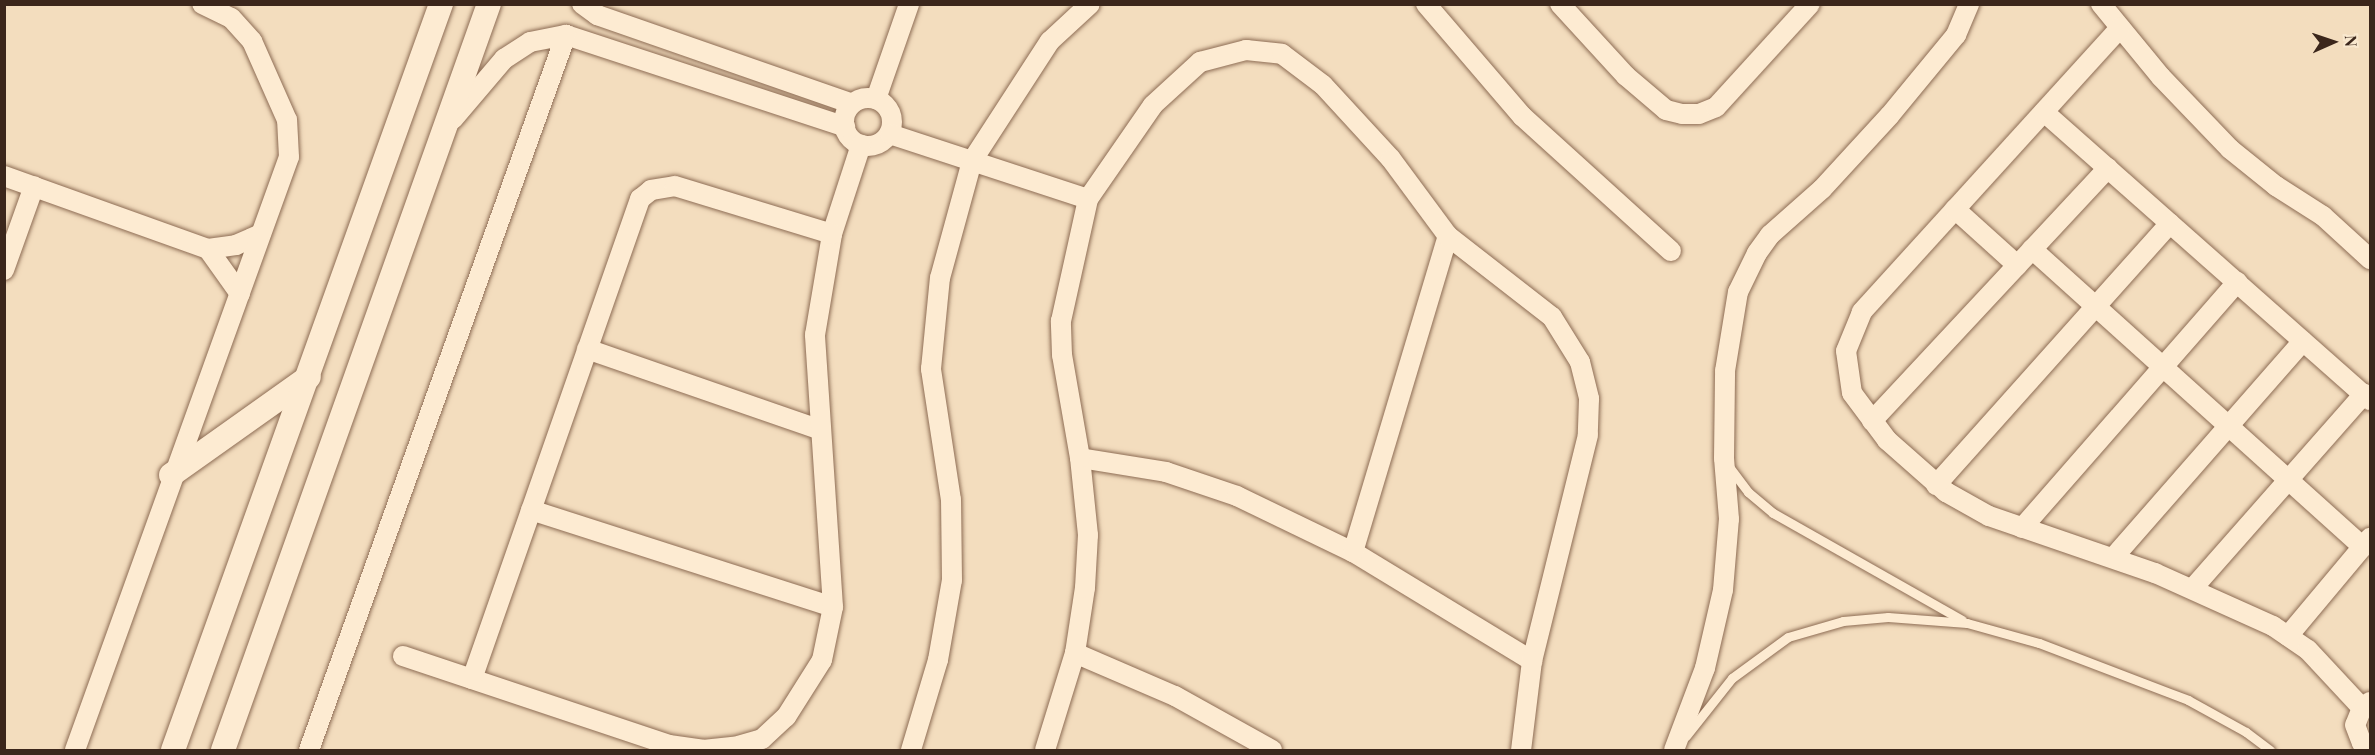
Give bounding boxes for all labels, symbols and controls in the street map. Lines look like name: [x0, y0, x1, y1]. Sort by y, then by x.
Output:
north arrow: [2303, 12, 2363, 72]
text: N: [2341, 35, 2362, 47]

